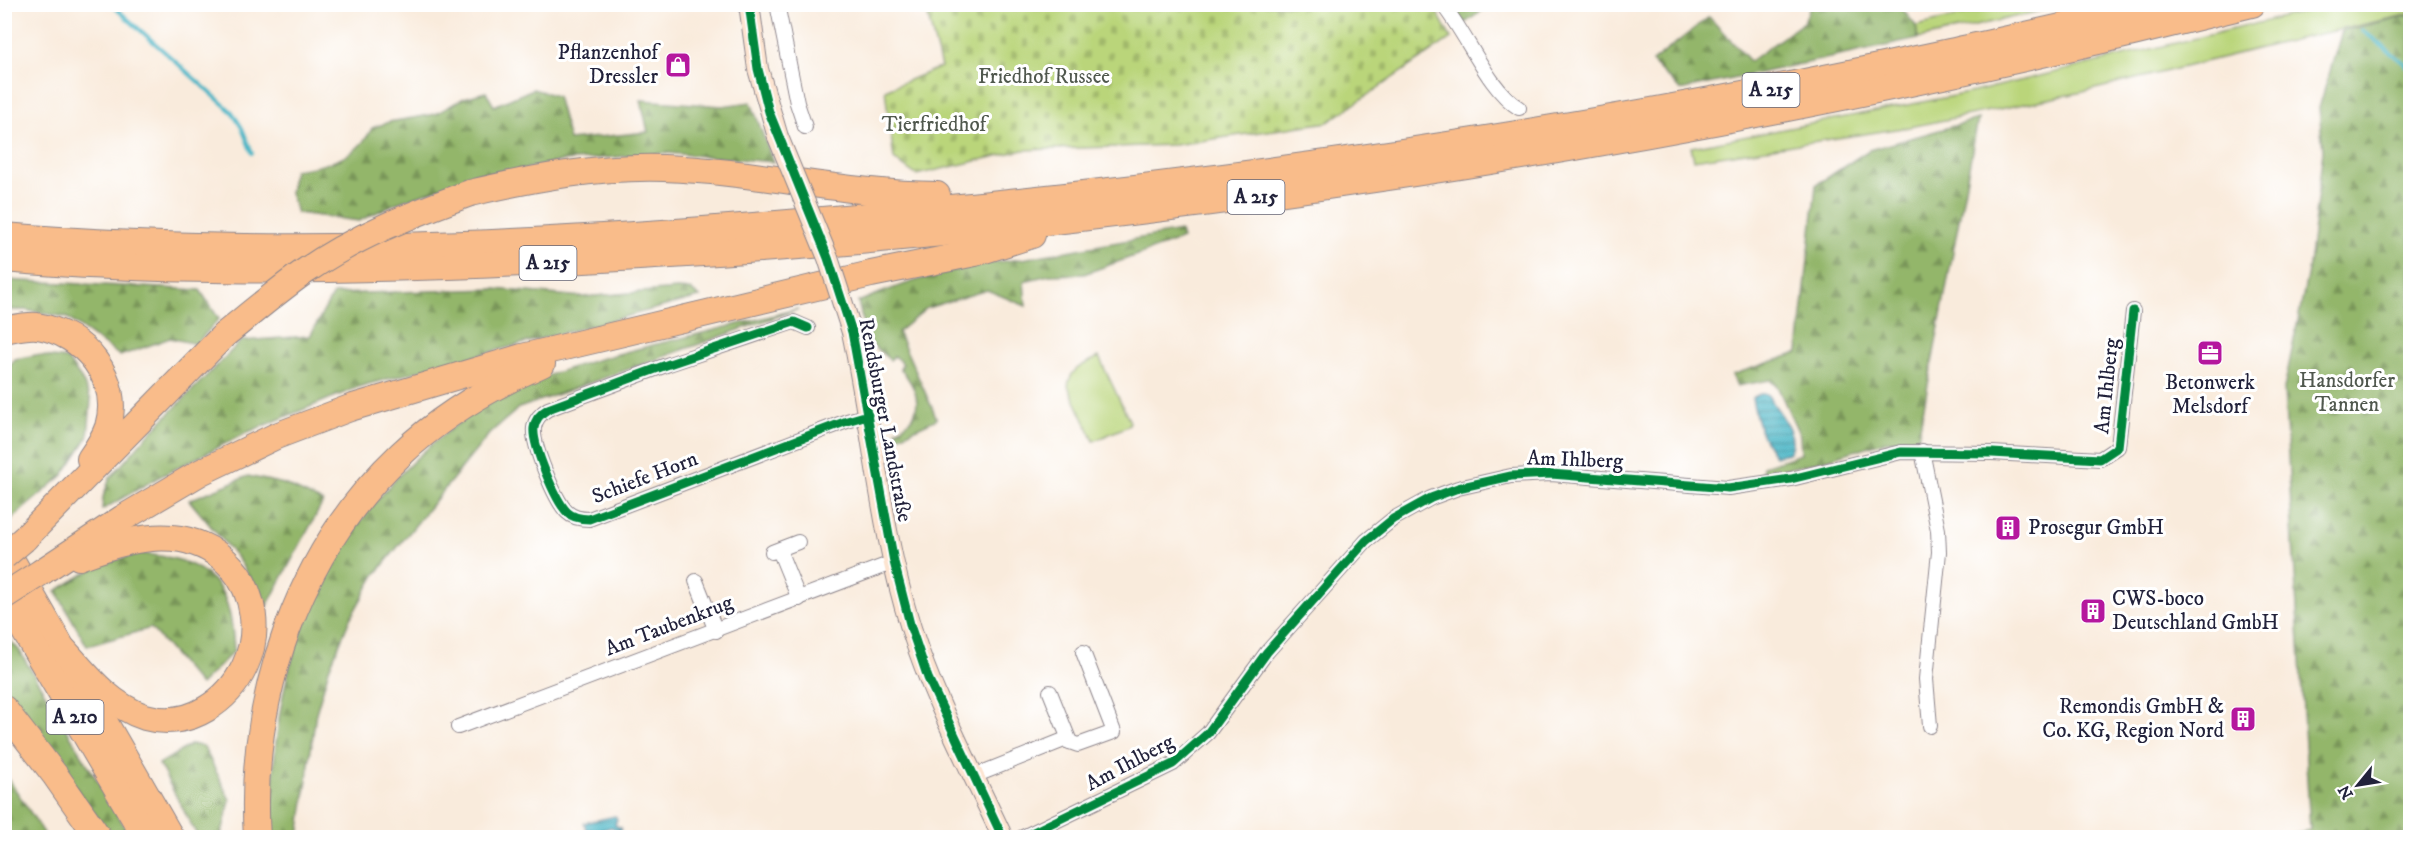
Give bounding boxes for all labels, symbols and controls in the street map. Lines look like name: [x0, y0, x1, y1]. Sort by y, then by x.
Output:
place label: Pflanzenhof Dressler: [558, 40, 661, 90]
shop icon: Pflanzenhof Dressler: [663, 50, 693, 80]
park label: Friedhof Russee: [978, 64, 1110, 90]
road number: A 215: [1742, 73, 1800, 107]
park label: Tierfriedhof: [882, 112, 990, 138]
road number: A 215: [1228, 180, 1284, 214]
road number: A 215: [520, 246, 576, 280]
street label: Rendsburger Landstraße: [852, 316, 918, 525]
street label: Am Ihlberg: [2089, 336, 2125, 435]
office icon: Betonwerk Melsdorf: [2195, 338, 2225, 368]
park label: Hansdorfer Tannen: [2299, 368, 2395, 418]
place label: Betonwerk Melsdorf: [2165, 370, 2256, 420]
street label: Am Ihlberg: [1526, 445, 1624, 475]
street label: Schiefe Horn: [588, 446, 702, 510]
building icon: Prosegur GmbH: [1993, 513, 2023, 543]
place label: Prosegur GmbH: [2028, 515, 2164, 541]
place label: CWS-boco Deutschland GmbH: [2112, 586, 2279, 636]
street label: Am Taubenkrug: [601, 589, 737, 662]
building icon: CWS-boco Deutschland GmbH: [2078, 596, 2108, 626]
place label: Remondis GmbH & Co. KG, Region Nord: [2042, 694, 2225, 744]
road number: A 210: [46, 700, 104, 734]
building icon: Remondis GmbH & Co. KG, Region Nord: [2228, 704, 2258, 734]
street label: Am Ihlberg: [1081, 729, 1179, 797]
north arrow: [2328, 755, 2388, 815]
text: N: [2334, 781, 2358, 803]

